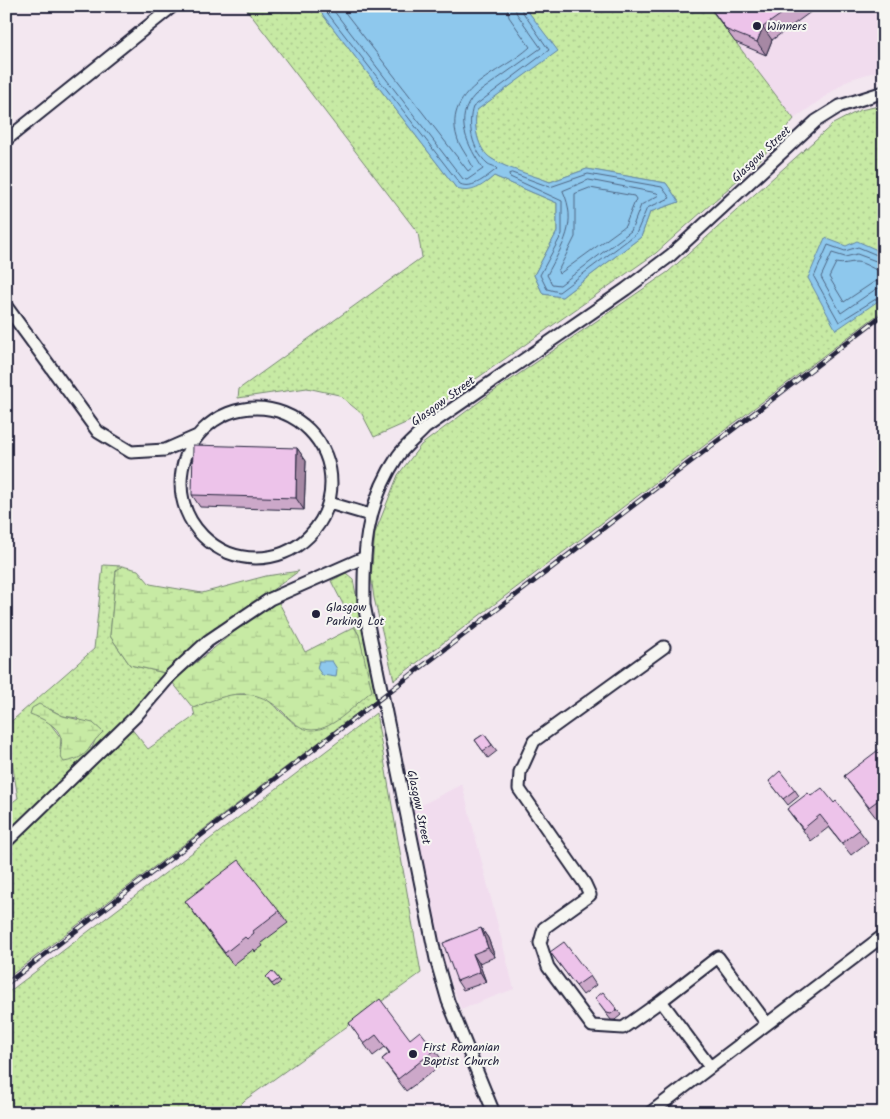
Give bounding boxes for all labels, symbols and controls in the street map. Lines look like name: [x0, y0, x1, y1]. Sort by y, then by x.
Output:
place label: Winners: [767, 17, 807, 36]
marker: Winners: [751, 20, 763, 32]
street label: Glasgow Street: [727, 121, 796, 187]
street label: Glasgow Street: [407, 371, 480, 431]
place label: Glasgow Parking Lot: [326, 598, 384, 631]
marker: Glasgow Parking Lot: [310, 608, 322, 620]
street label: Glasgow Street: [401, 768, 436, 846]
place label: First Romanian Baptist Church: [423, 1038, 500, 1071]
marker: First Romanian Baptist Church: [407, 1048, 419, 1060]

